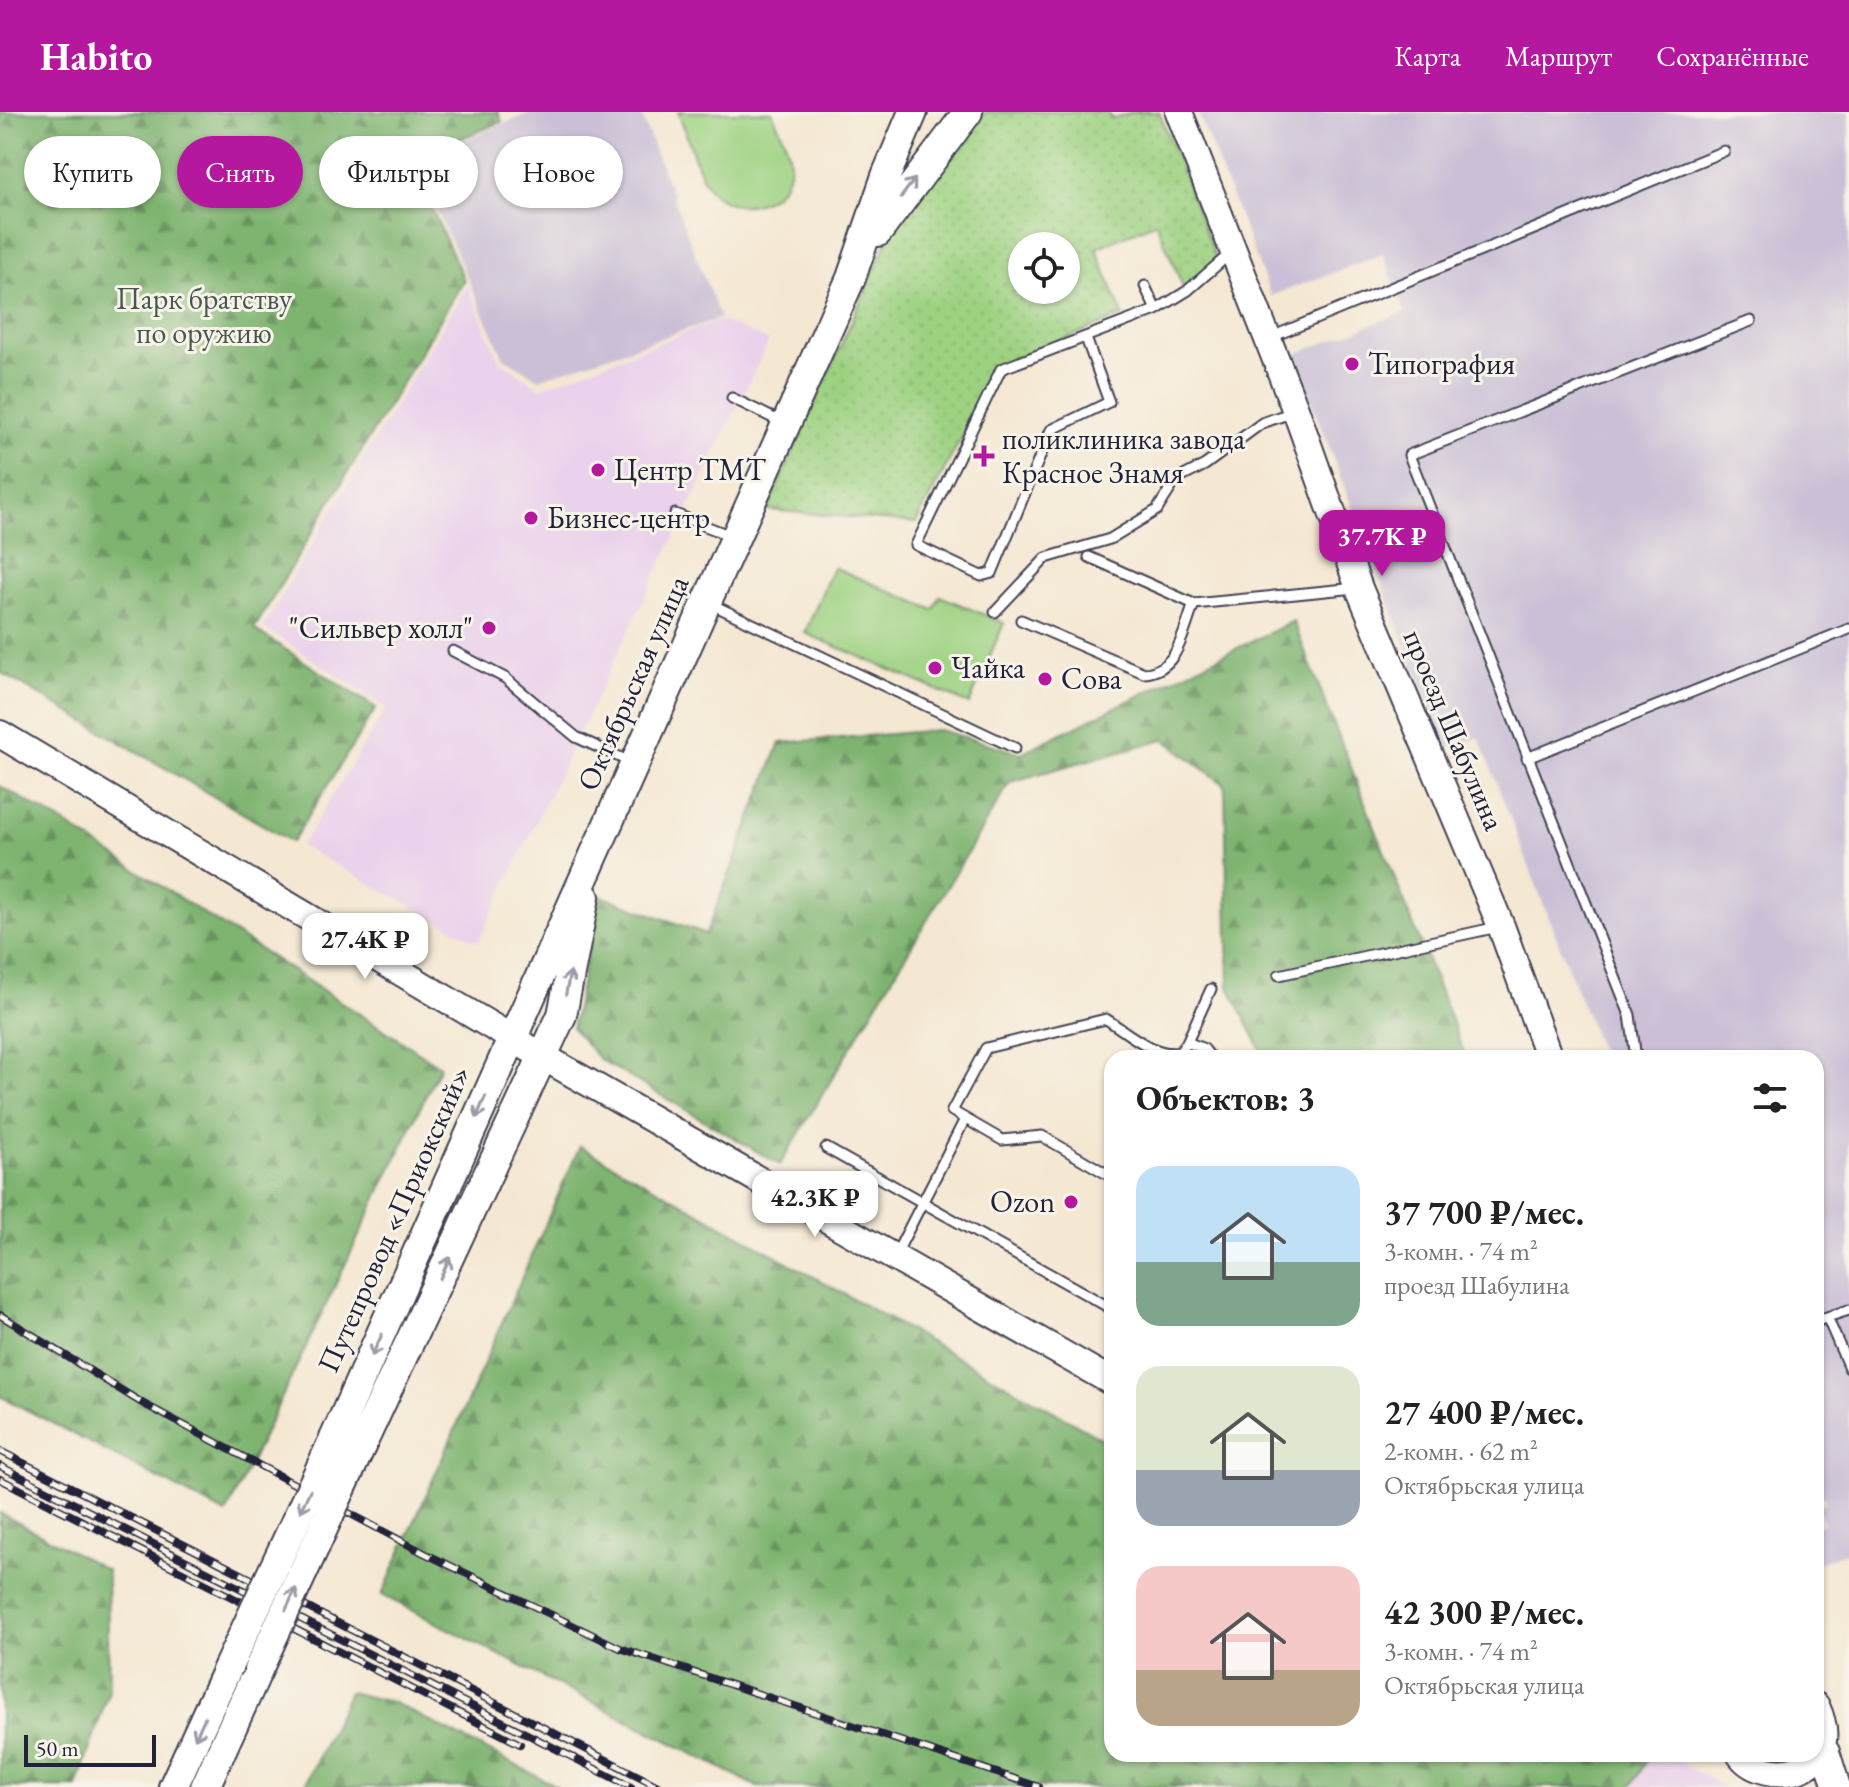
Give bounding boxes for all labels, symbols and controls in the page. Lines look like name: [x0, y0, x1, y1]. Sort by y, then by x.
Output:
text: Habito: [40, 32, 152, 81]
text: Карта: [1394, 38, 1461, 74]
text: Маршрут: [1505, 38, 1612, 74]
text: Сохранённые: [1656, 38, 1809, 74]
chip: Купить: [24, 136, 161, 208]
chip: Снять: [177, 136, 303, 208]
chip: Фильтры: [319, 136, 478, 208]
chip: Новое: [494, 136, 623, 208]
one-way arrow: [900, 178, 916, 200]
map controls: [1008, 232, 1080, 304]
button: locate: [1008, 232, 1080, 304]
park label: Парк братству по оружию: [116, 279, 293, 352]
place label: Типография: [1368, 344, 1515, 383]
marker: Типография: [1343, 355, 1361, 373]
place label: поликлиника завода Красное Знамя: [1002, 419, 1245, 492]
marker: поликлиника завода Красное Знамя: [973, 445, 995, 467]
place label: Центр ТМТ: [614, 450, 767, 489]
marker: Центр ТМТ: [589, 461, 607, 479]
place label: Бизнес-центр: [547, 498, 710, 537]
marker: Бизнес-центр: [522, 509, 540, 527]
pin: 37.7K ₽: [1308, 510, 1456, 578]
text: 37.7K ₽: [1337, 519, 1427, 553]
street label: Октябрьская улица: [568, 569, 697, 796]
place label: "Сильвер холл": [289, 608, 473, 647]
marker: "Сильвер холл": [480, 619, 498, 637]
street label: проезд Шабулина: [1395, 624, 1514, 836]
place label: Чайка: [951, 648, 1025, 687]
marker: Чайка: [926, 659, 944, 677]
place label: Сова: [1061, 659, 1122, 698]
marker: Сова: [1036, 670, 1054, 688]
pin: 27.4K ₽: [291, 913, 439, 981]
text: 27.4K ₽: [320, 922, 410, 956]
one-way arrow: [562, 971, 577, 997]
street label: Путепровод «Приокский»: [308, 1059, 479, 1379]
text: Объектов: 3: [1136, 1076, 1315, 1120]
icon: filters: [1748, 1076, 1792, 1120]
one-way arrow: [473, 1094, 488, 1119]
pin: 42.3K ₽: [741, 1171, 889, 1239]
text: 42.3K ₽: [770, 1180, 860, 1214]
place label: Ozon: [990, 1182, 1055, 1221]
text: 37 700 ₽/мес.: [1384, 1190, 1584, 1234]
marker: Ozon: [1062, 1193, 1080, 1211]
icon: home: [1200, 1198, 1296, 1294]
text: 3-комн. · 74 m²: [1384, 1234, 1538, 1268]
one-way arrow: [438, 1257, 453, 1281]
text: проезд Шабулина: [1384, 1268, 1570, 1302]
one-way arrow: [369, 1333, 384, 1357]
text: 27 400 ₽/мес.: [1384, 1390, 1584, 1434]
icon: home: [1200, 1398, 1296, 1494]
text: 2-комн. · 62 m²: [1384, 1434, 1538, 1468]
text: Октябрьская улица: [1384, 1468, 1584, 1502]
one-way arrow: [297, 1489, 312, 1513]
one-way arrow: [284, 1588, 299, 1612]
text: 42 300 ₽/мес.: [1384, 1590, 1584, 1634]
icon: home: [1200, 1598, 1296, 1694]
text: 3-комн. · 74 m²: [1384, 1634, 1538, 1668]
text: Октябрьская улица: [1384, 1668, 1584, 1702]
one-way arrow: [192, 1716, 207, 1740]
scale bar: [24, 1731, 156, 1767]
text: 50 m: [36, 1734, 79, 1763]

